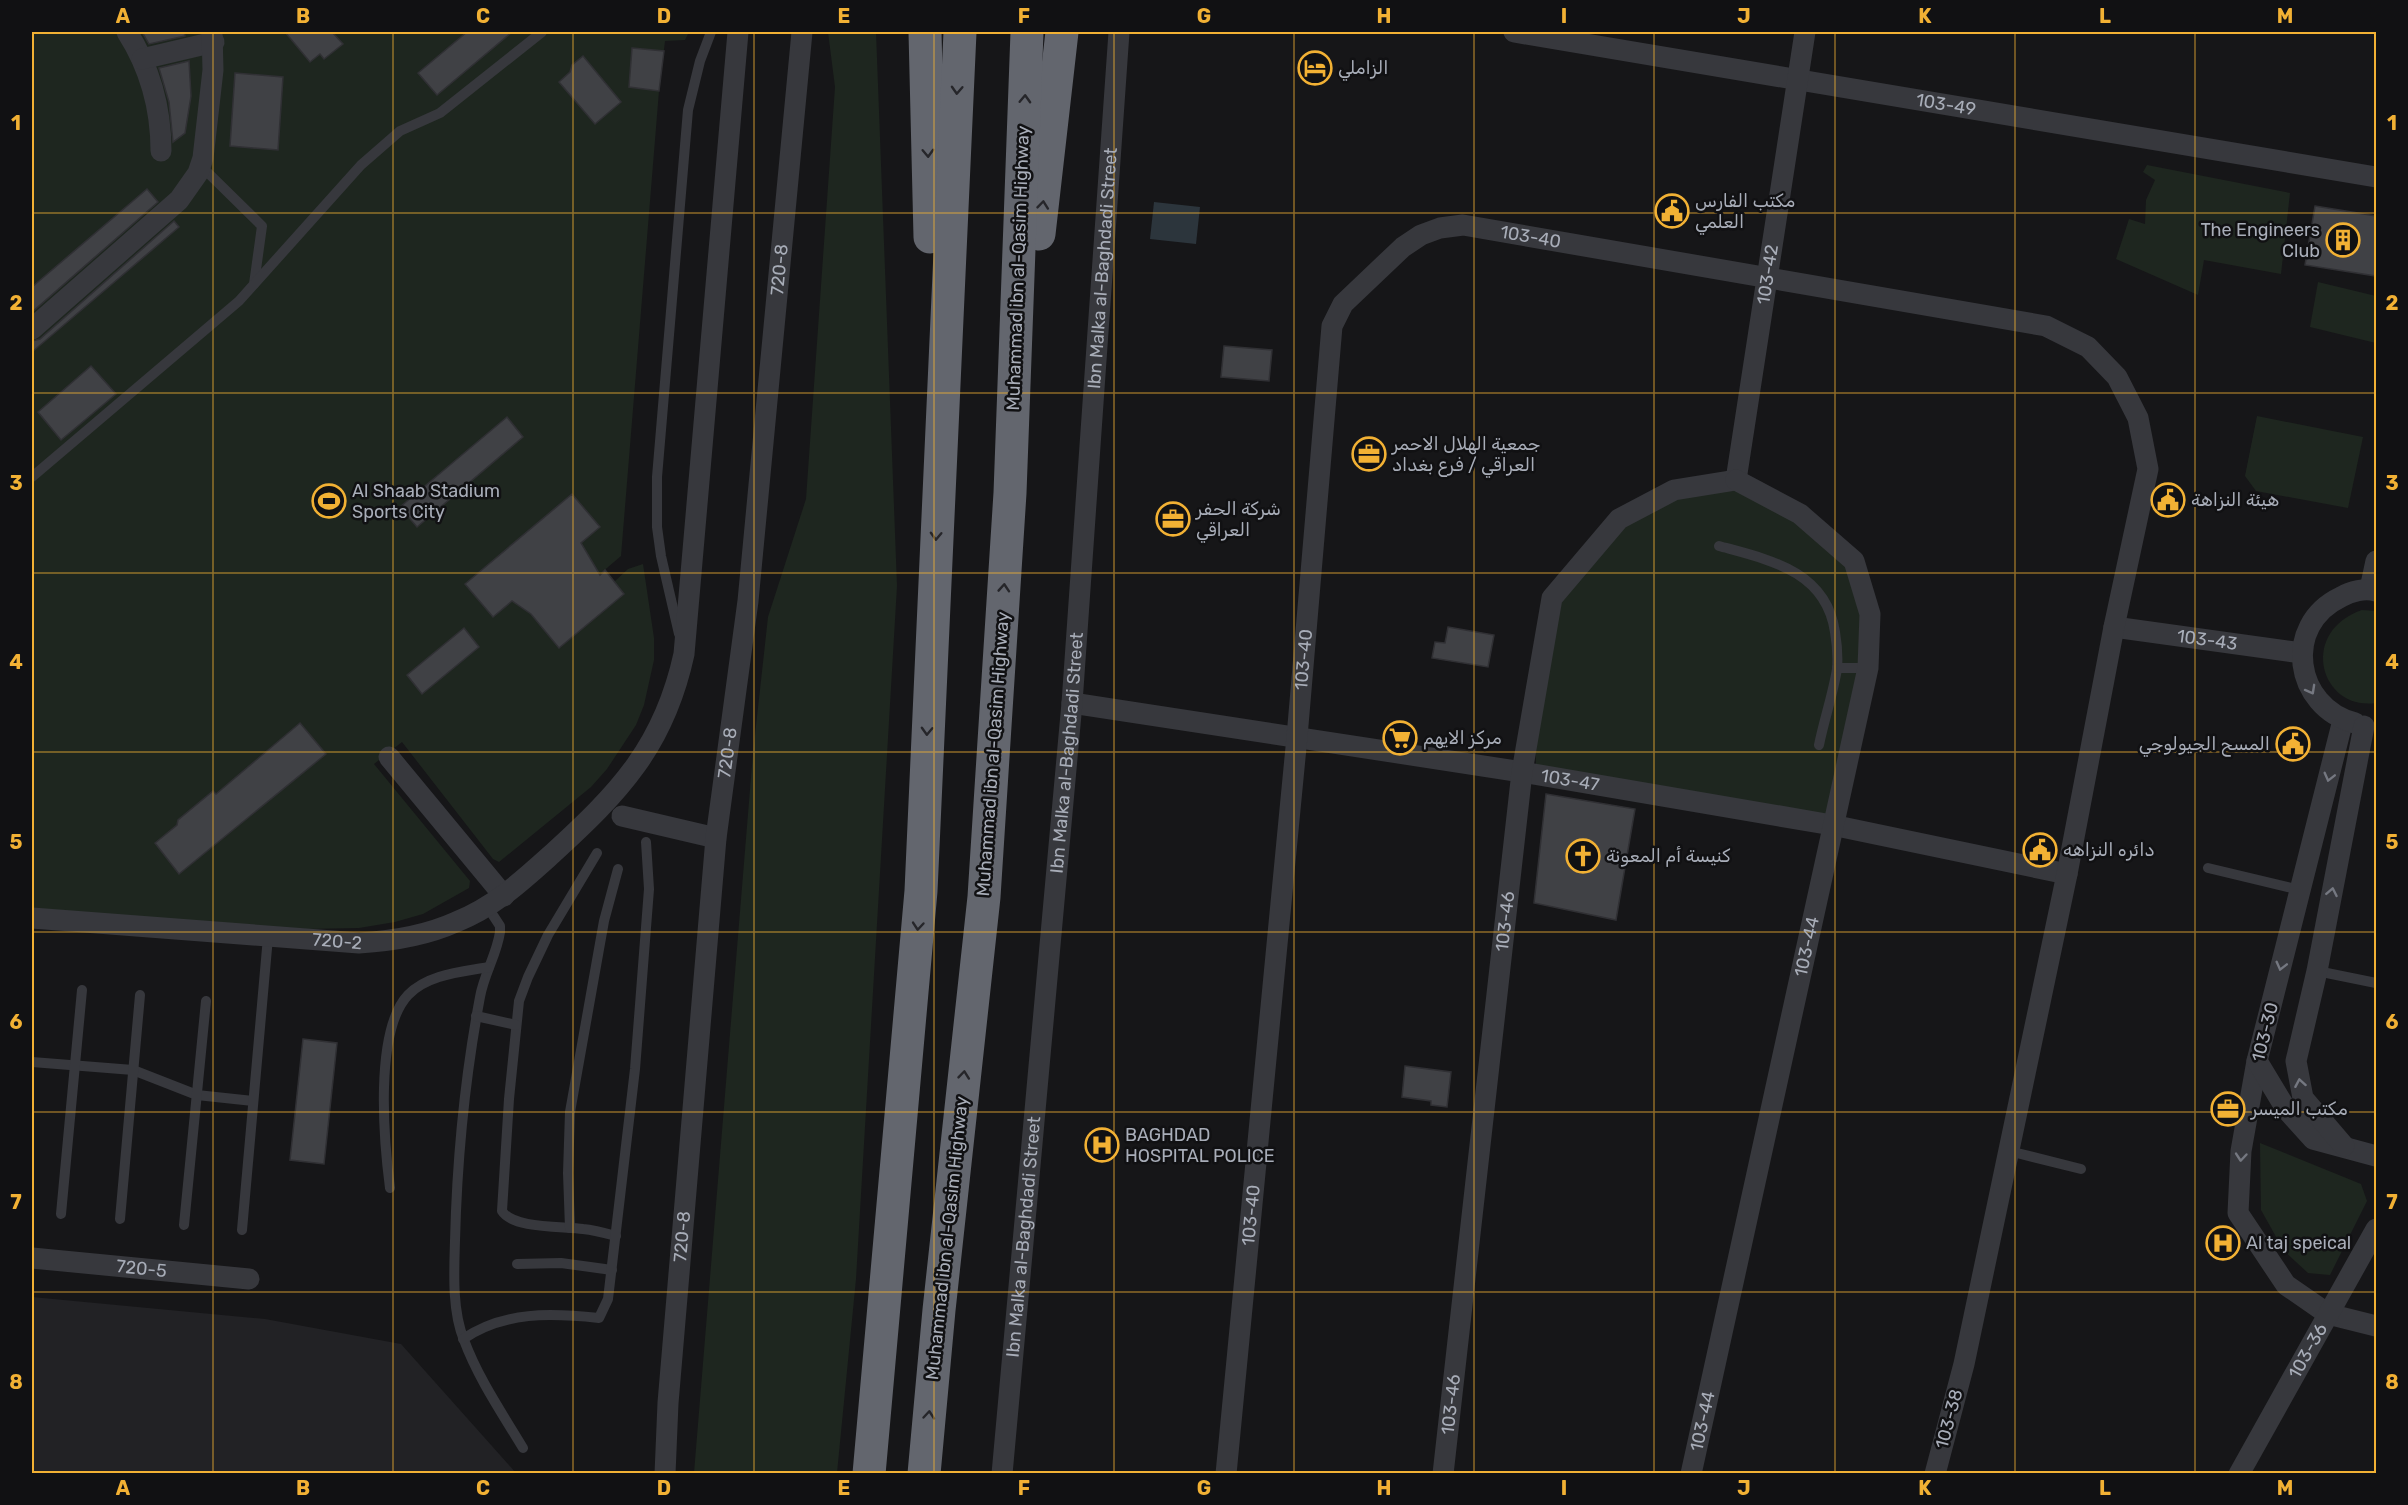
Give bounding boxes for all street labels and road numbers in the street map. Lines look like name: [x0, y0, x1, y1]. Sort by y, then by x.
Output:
street label: 103-49: [1914, 89, 1978, 121]
street label: Muhammad ibn al-Qasim Highway: [1002, 125, 1034, 411]
street label: Ibn Malka al-Baghdadi Street: [1083, 147, 1122, 390]
street label: 103-40: [1499, 221, 1563, 253]
street label: 720-8: [766, 243, 793, 296]
street label: 103-42: [1752, 243, 1783, 306]
street label: Muhammad ibn al-Qasim Highway: [972, 611, 1014, 897]
street label: 103-43: [2176, 625, 2239, 655]
street label: 103-40: [1290, 628, 1317, 691]
street label: Ibn Malka al-Baghdadi Street: [1046, 632, 1088, 874]
street label: 720-8: [713, 726, 742, 780]
street label: 103-47: [1539, 764, 1601, 796]
street label: 103-46: [1491, 890, 1520, 953]
street label: 103-44: [1790, 914, 1824, 979]
street label: 720-2: [311, 928, 363, 954]
street label: 103-30: [2247, 1000, 2283, 1064]
street label: Muhammad ibn al-Qasim Highway: [921, 1095, 973, 1381]
street label: Ibn Malka al-Baghdadi Street: [1002, 1116, 1045, 1358]
street label: 103-40: [1237, 1184, 1265, 1247]
street label: 720-8: [669, 1210, 695, 1263]
street label: 720-5: [115, 1255, 168, 1282]
street label: 103-36: [2284, 1319, 2332, 1382]
street label: 103-46: [1437, 1373, 1465, 1436]
street label: 103-38: [1931, 1387, 1967, 1451]
street label: 103-44: [1685, 1389, 1720, 1453]

